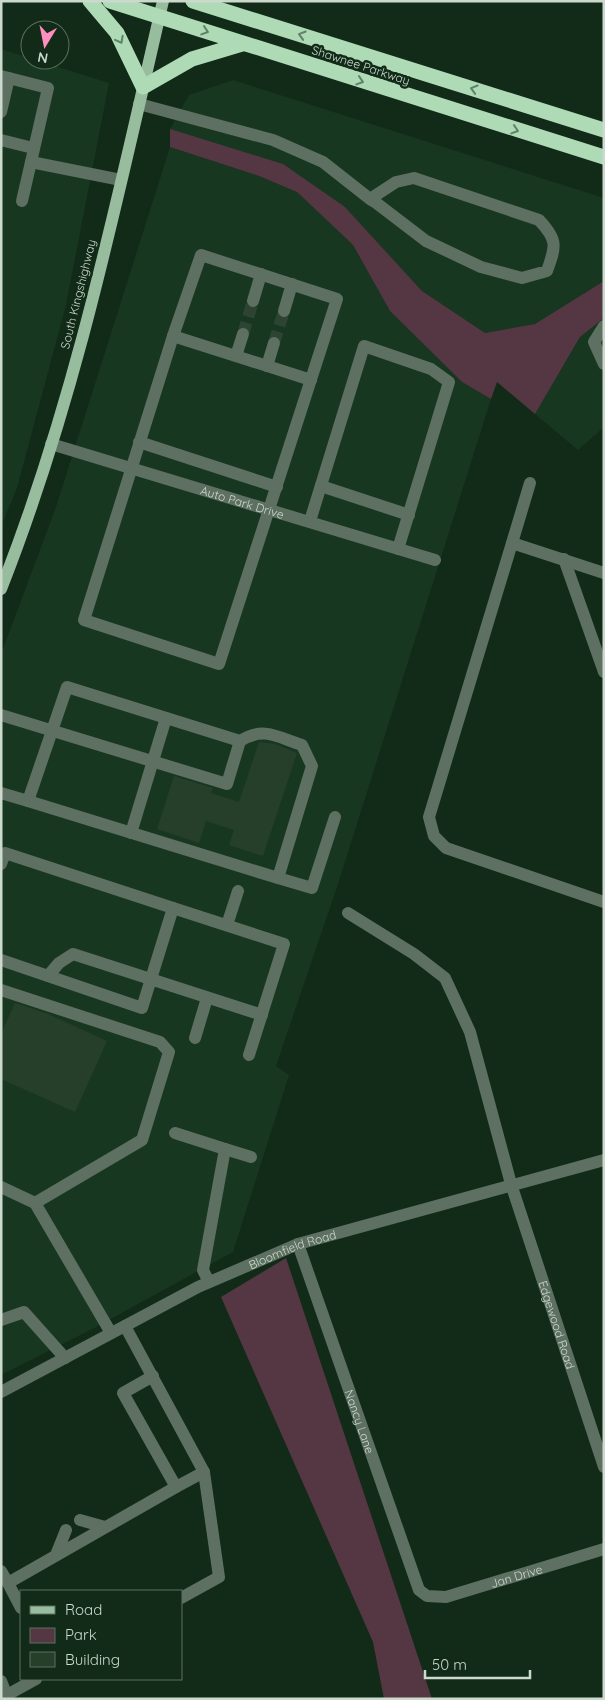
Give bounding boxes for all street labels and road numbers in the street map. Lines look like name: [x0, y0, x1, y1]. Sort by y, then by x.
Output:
street label: Shawnee Parkway: [310, 42, 412, 88]
street label: South Kingshighway: [57, 238, 99, 350]
street label: Auto Park Drive: [199, 482, 286, 522]
street label: Bloomfield Road: [246, 1226, 338, 1272]
street label: Edgewood Road: [536, 1279, 579, 1371]
street label: Nancy Lane: [342, 1388, 378, 1456]
street label: Jan Drive: [489, 1561, 544, 1591]

